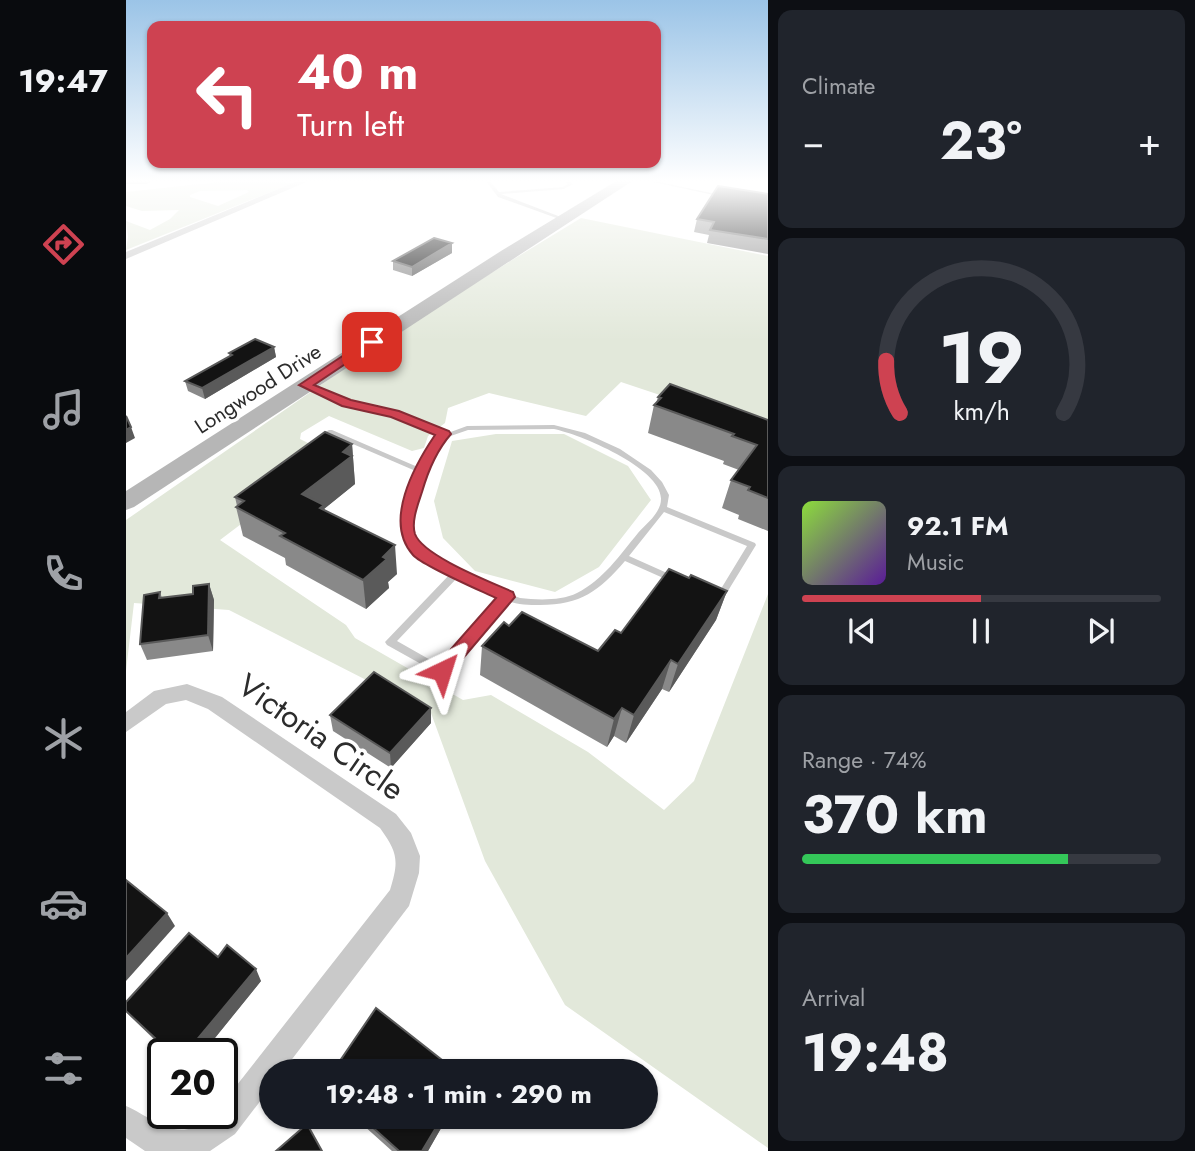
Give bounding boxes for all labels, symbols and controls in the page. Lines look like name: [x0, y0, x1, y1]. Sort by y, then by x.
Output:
text: 40 m: [297, 37, 419, 107]
icon: left: [182, 49, 273, 140]
text: 19:47: [18, 58, 108, 104]
text: Climate: [802, 69, 875, 103]
text: Turn left: [297, 102, 404, 148]
text: 23°: [940, 103, 1022, 179]
text: −: [802, 114, 824, 169]
text: +: [1138, 114, 1161, 169]
icon: directions: [39, 220, 88, 269]
text: 19: [939, 306, 1024, 411]
pin: [342, 312, 402, 372]
icon: arrive: [353, 323, 391, 361]
street label: Longwood Drive: [189, 337, 327, 441]
icon: music: [39, 385, 88, 434]
text: km/h: [953, 393, 1010, 429]
text: 92.1 FM: [907, 507, 1008, 545]
text: Music: [907, 545, 964, 579]
icon: phone: [39, 549, 88, 598]
icon: previous: [843, 612, 881, 650]
icon: pause: [962, 612, 1000, 650]
icon: next: [1082, 612, 1120, 650]
position arrow: [405, 634, 479, 708]
street label: Victoria Circle: [228, 663, 414, 811]
icon: climate: [39, 714, 88, 763]
text: Range · 74%: [802, 743, 926, 777]
text: 370 km: [802, 777, 988, 853]
icon: car: [39, 879, 88, 928]
text: Arrival: [802, 981, 865, 1015]
text: 19:48: [802, 1015, 949, 1091]
speed limit sign: 20: [147, 1038, 238, 1129]
icon: filters: [39, 1044, 88, 1093]
text: 19:48 · 1 min · 290 m: [325, 1075, 592, 1113]

